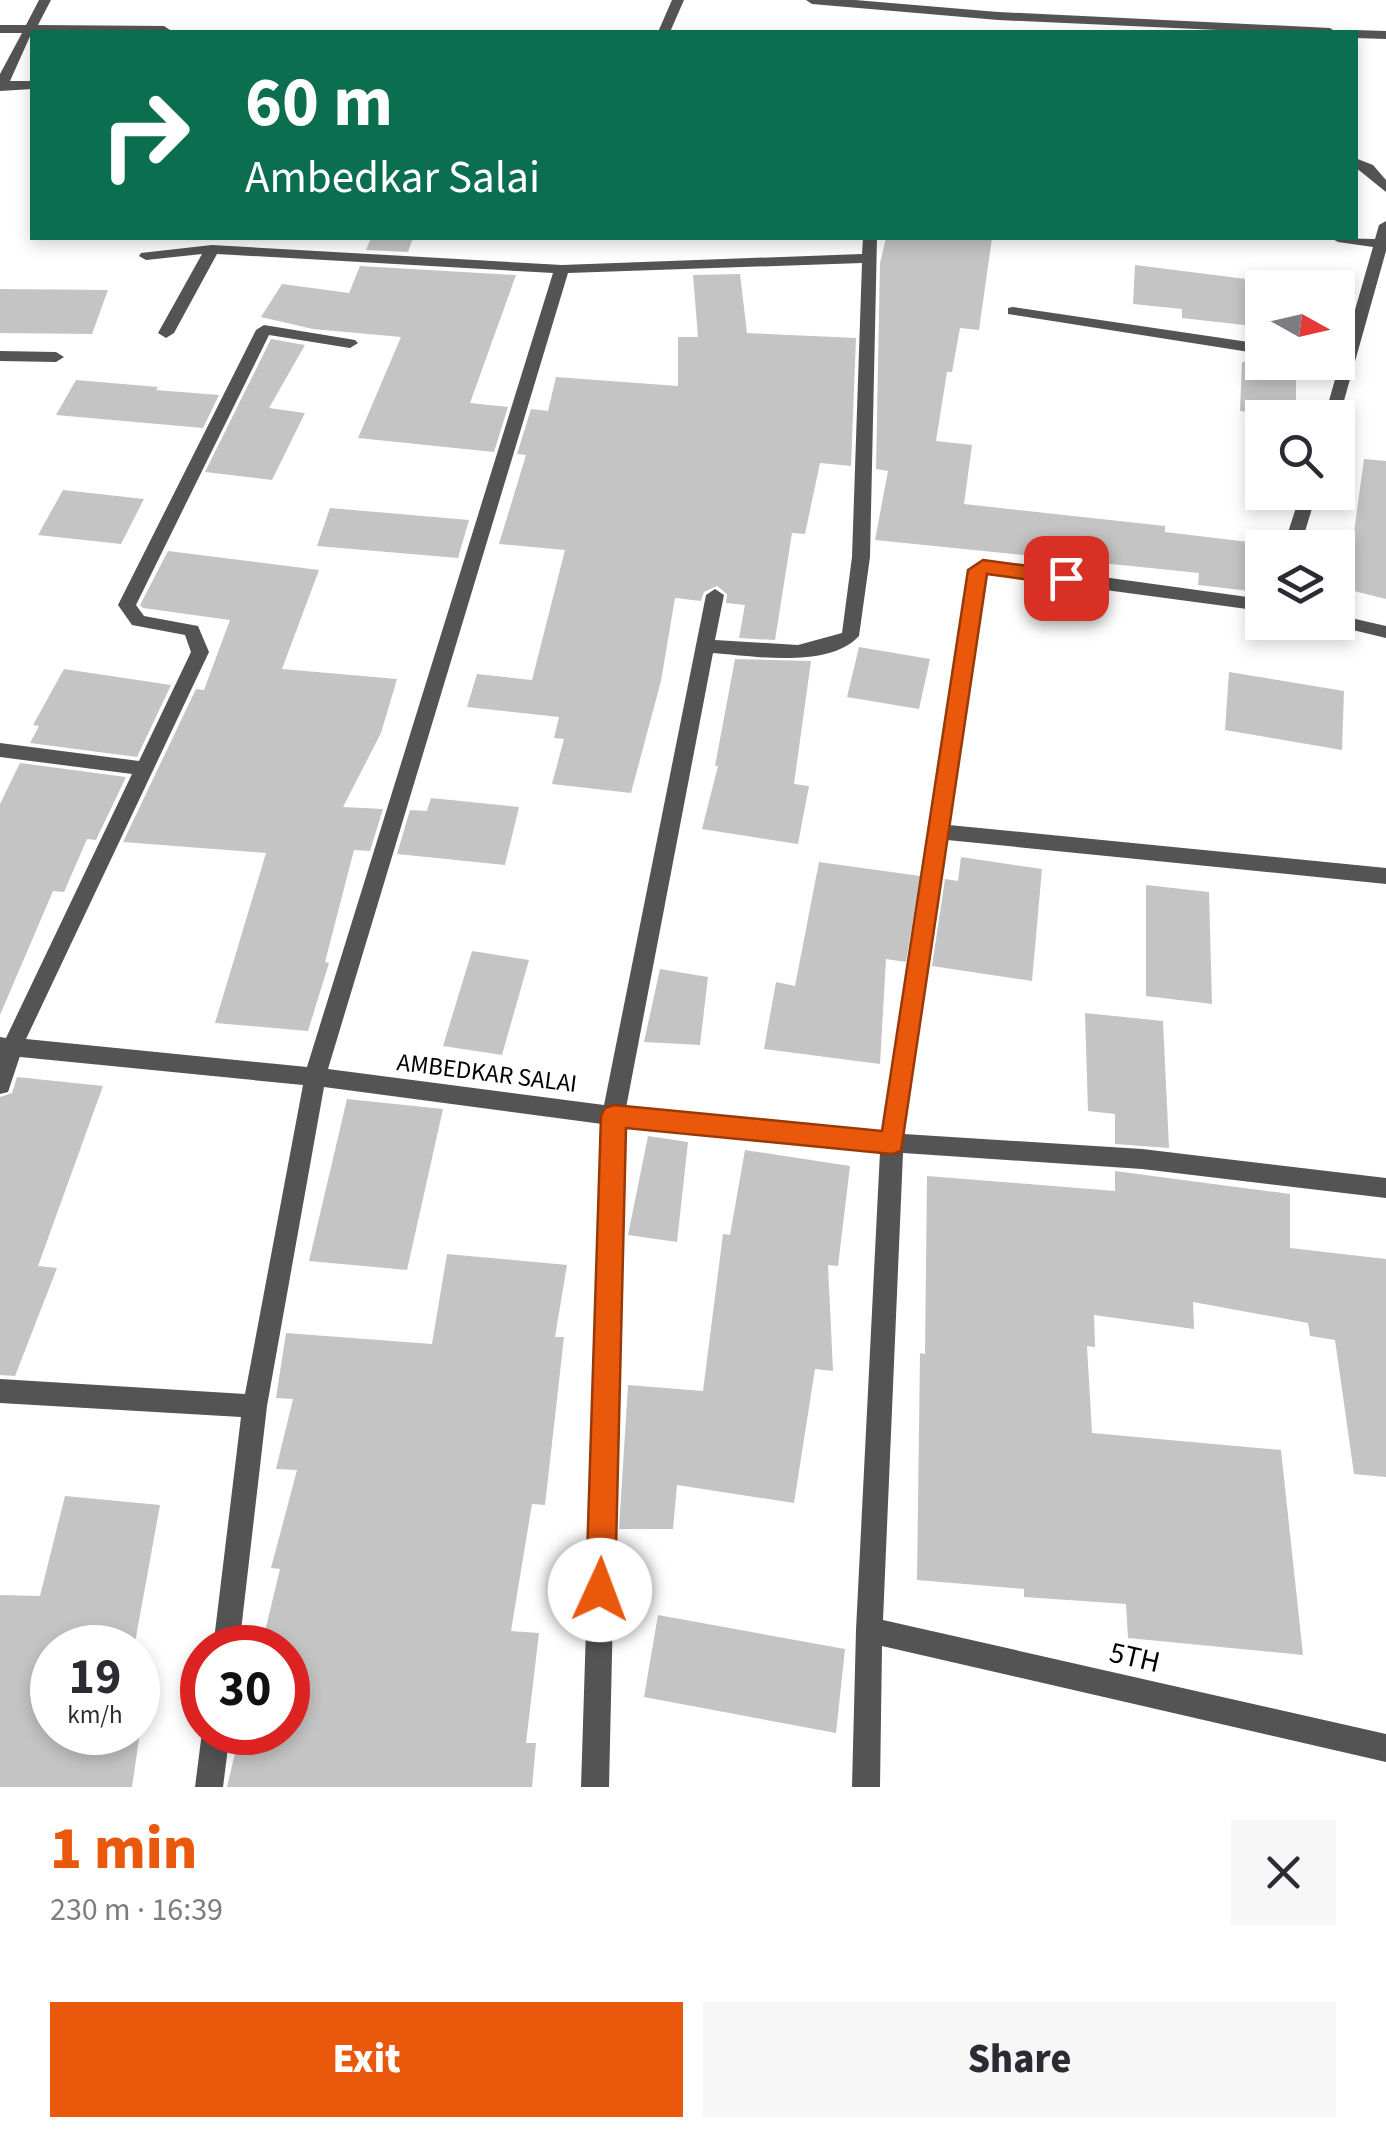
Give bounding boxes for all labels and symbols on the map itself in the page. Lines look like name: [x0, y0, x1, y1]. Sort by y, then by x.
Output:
north arrow: [1245, 270, 1355, 380]
pin: [1024, 536, 1109, 621]
street label: AMBEDKAR SALAI: [395, 1044, 579, 1102]
position arrow: [548, 1538, 652, 1642]
speed limit sign: 30: [180, 1625, 310, 1755]
street label: 5TH: [1105, 1631, 1164, 1684]

